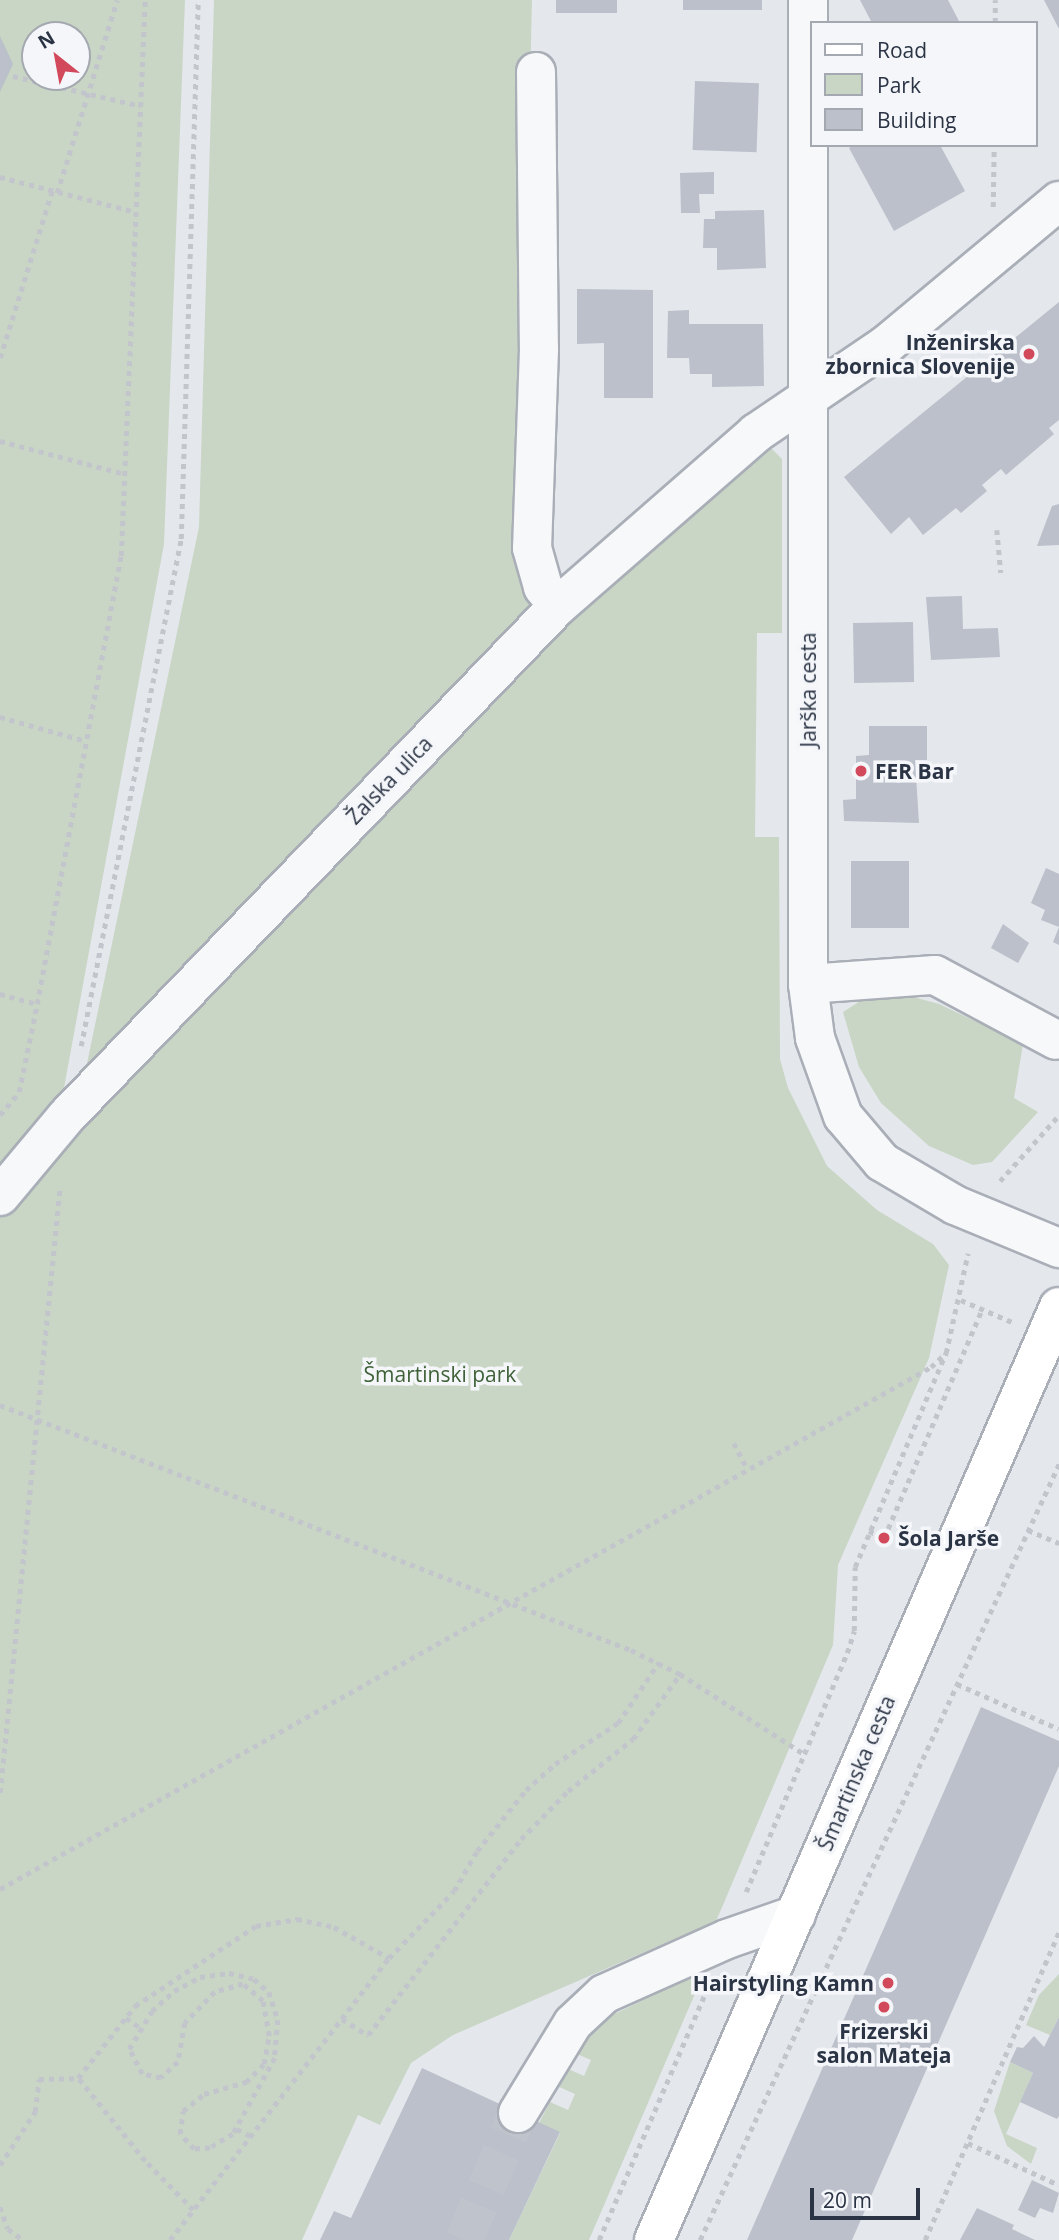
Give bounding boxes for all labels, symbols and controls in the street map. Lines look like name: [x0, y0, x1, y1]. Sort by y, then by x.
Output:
north arrow: [21, 21, 91, 91]
legend: [810, 21, 1038, 147]
text: N: [33, 25, 60, 55]
text: Road: [877, 36, 927, 64]
text: Park: [877, 71, 921, 99]
text: Building: [877, 106, 956, 134]
place label: Inženirska zbornica Slovenije: [825, 329, 1015, 379]
marker: Inženirska zbornica Slovenije: [1021, 346, 1037, 362]
street label: Jarška cesta: [795, 632, 821, 748]
street label: Žalska ulica: [341, 731, 437, 829]
place label: FER Bar: [875, 758, 954, 784]
marker: FER Bar: [853, 763, 869, 779]
park label: Šmartinski park: [364, 1361, 516, 1387]
place label: Šola Jarše: [898, 1525, 999, 1551]
marker: Šola Jarše: [876, 1530, 892, 1546]
street label: Šmartinska cesta: [812, 1692, 900, 1854]
place label: Hairstyling Kamn: [693, 1970, 874, 1996]
marker: Hairstyling Kamn: [880, 1975, 896, 1991]
marker: Frizerski salon Mateja: [876, 1999, 892, 2015]
place label: Frizerski salon Mateja: [817, 2018, 951, 2068]
scale bar: [814, 2174, 924, 2218]
text: 20 m: [823, 2186, 872, 2214]

